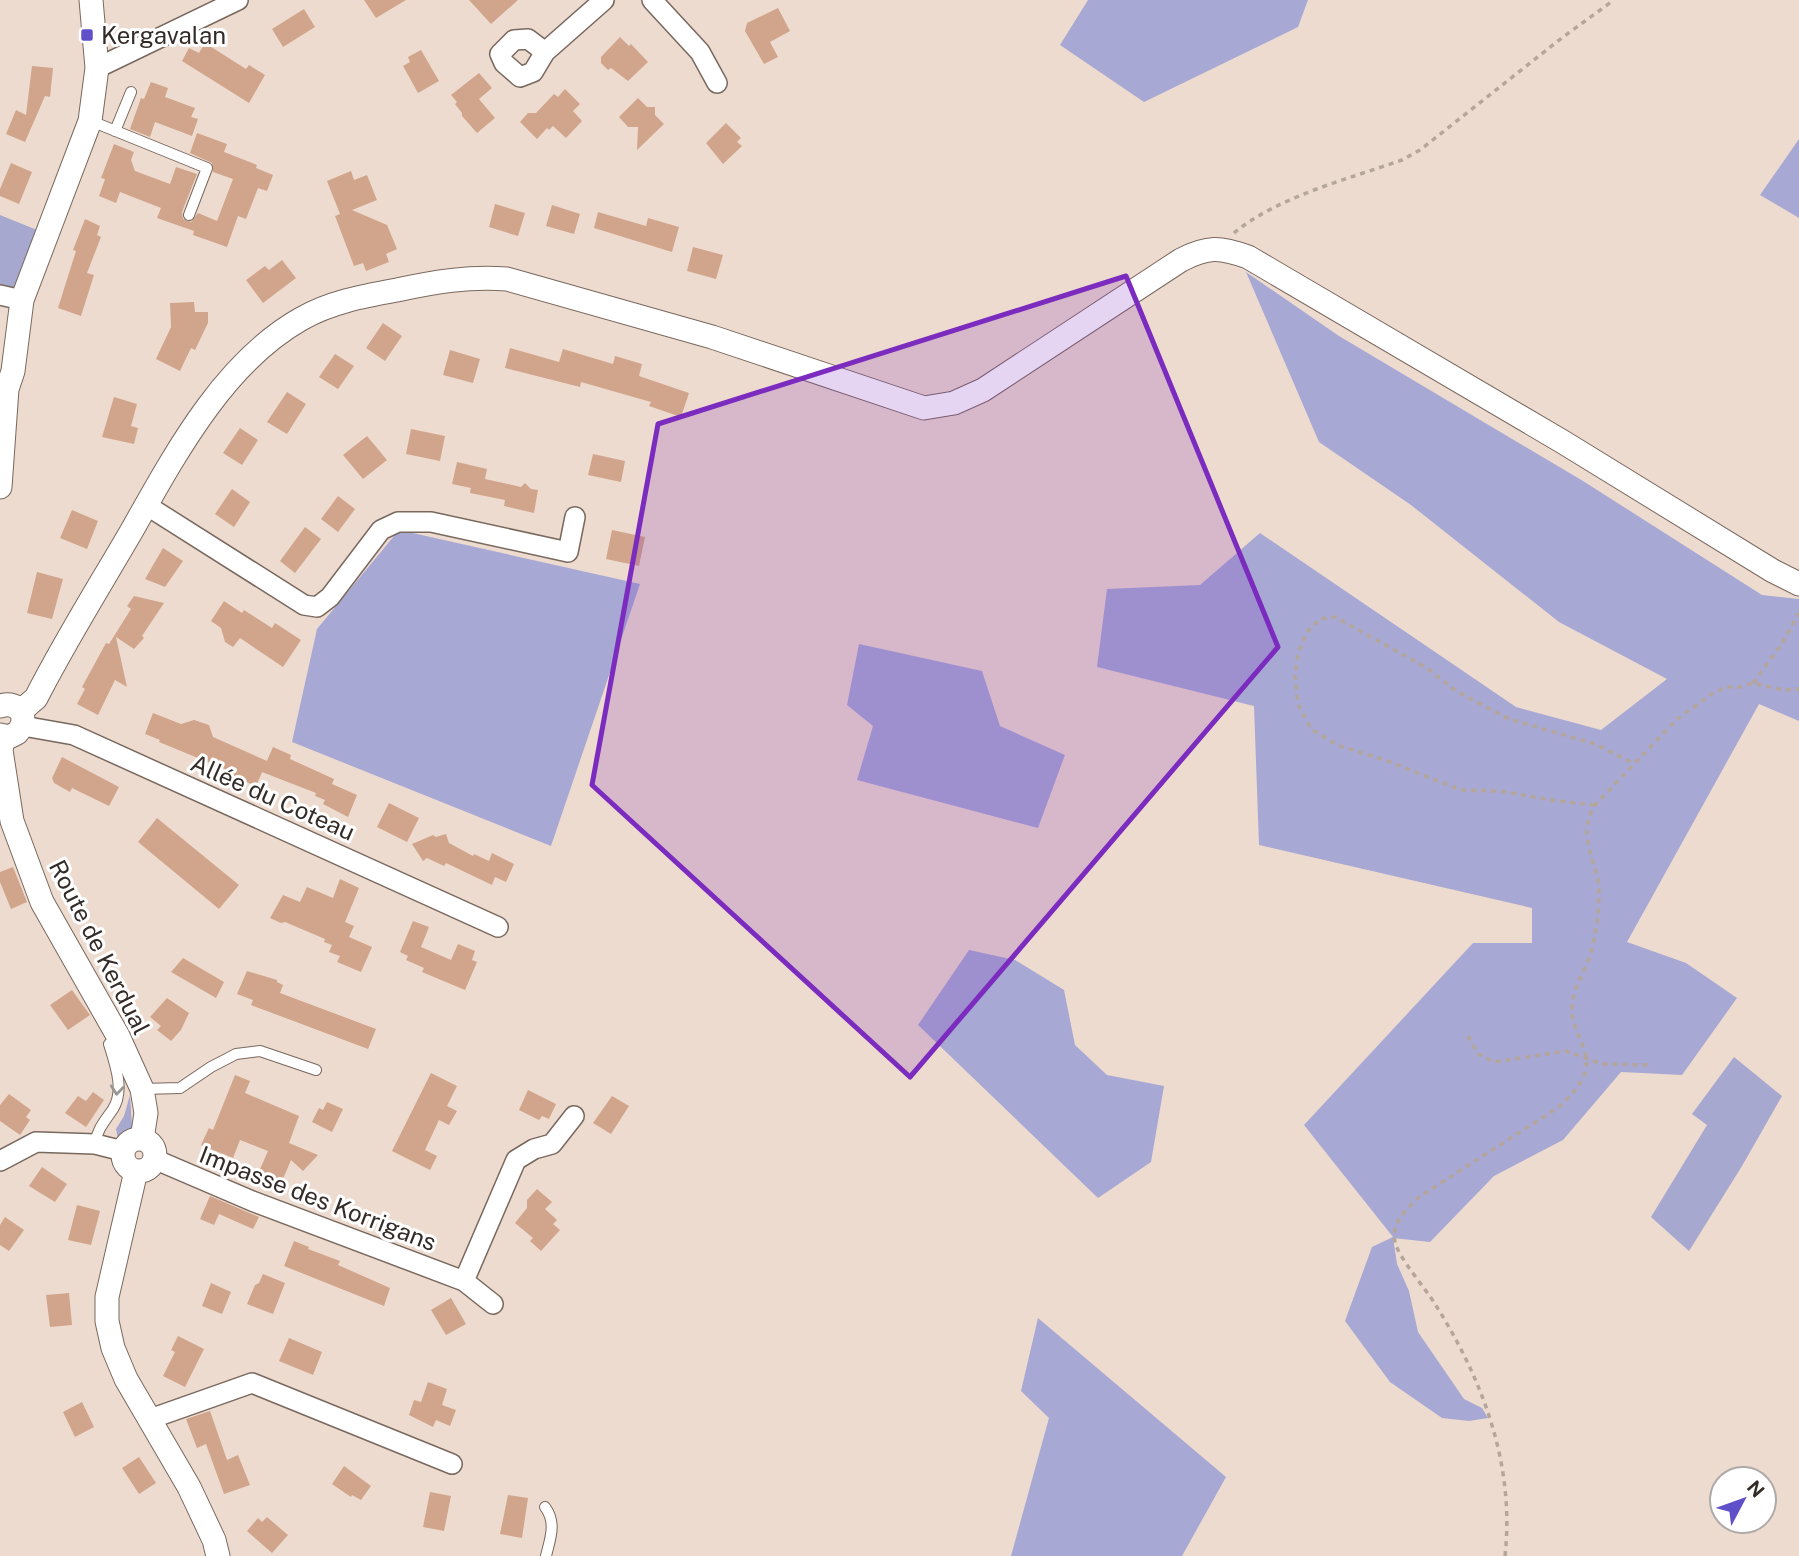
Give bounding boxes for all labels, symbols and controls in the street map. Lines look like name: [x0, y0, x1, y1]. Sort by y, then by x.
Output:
place label: Kergavalan: [101, 21, 226, 49]
marker: Kergavalan: [79, 27, 95, 43]
street label: Allée du Coteau: [187, 748, 359, 846]
street label: Route de Kerdual: [44, 855, 156, 1039]
one-way arrow: [110, 1085, 125, 1096]
street label: Impasse des Korrigans: [196, 1140, 440, 1256]
north arrow: [1708, 1465, 1778, 1535]
text: N: [1743, 1476, 1769, 1502]

